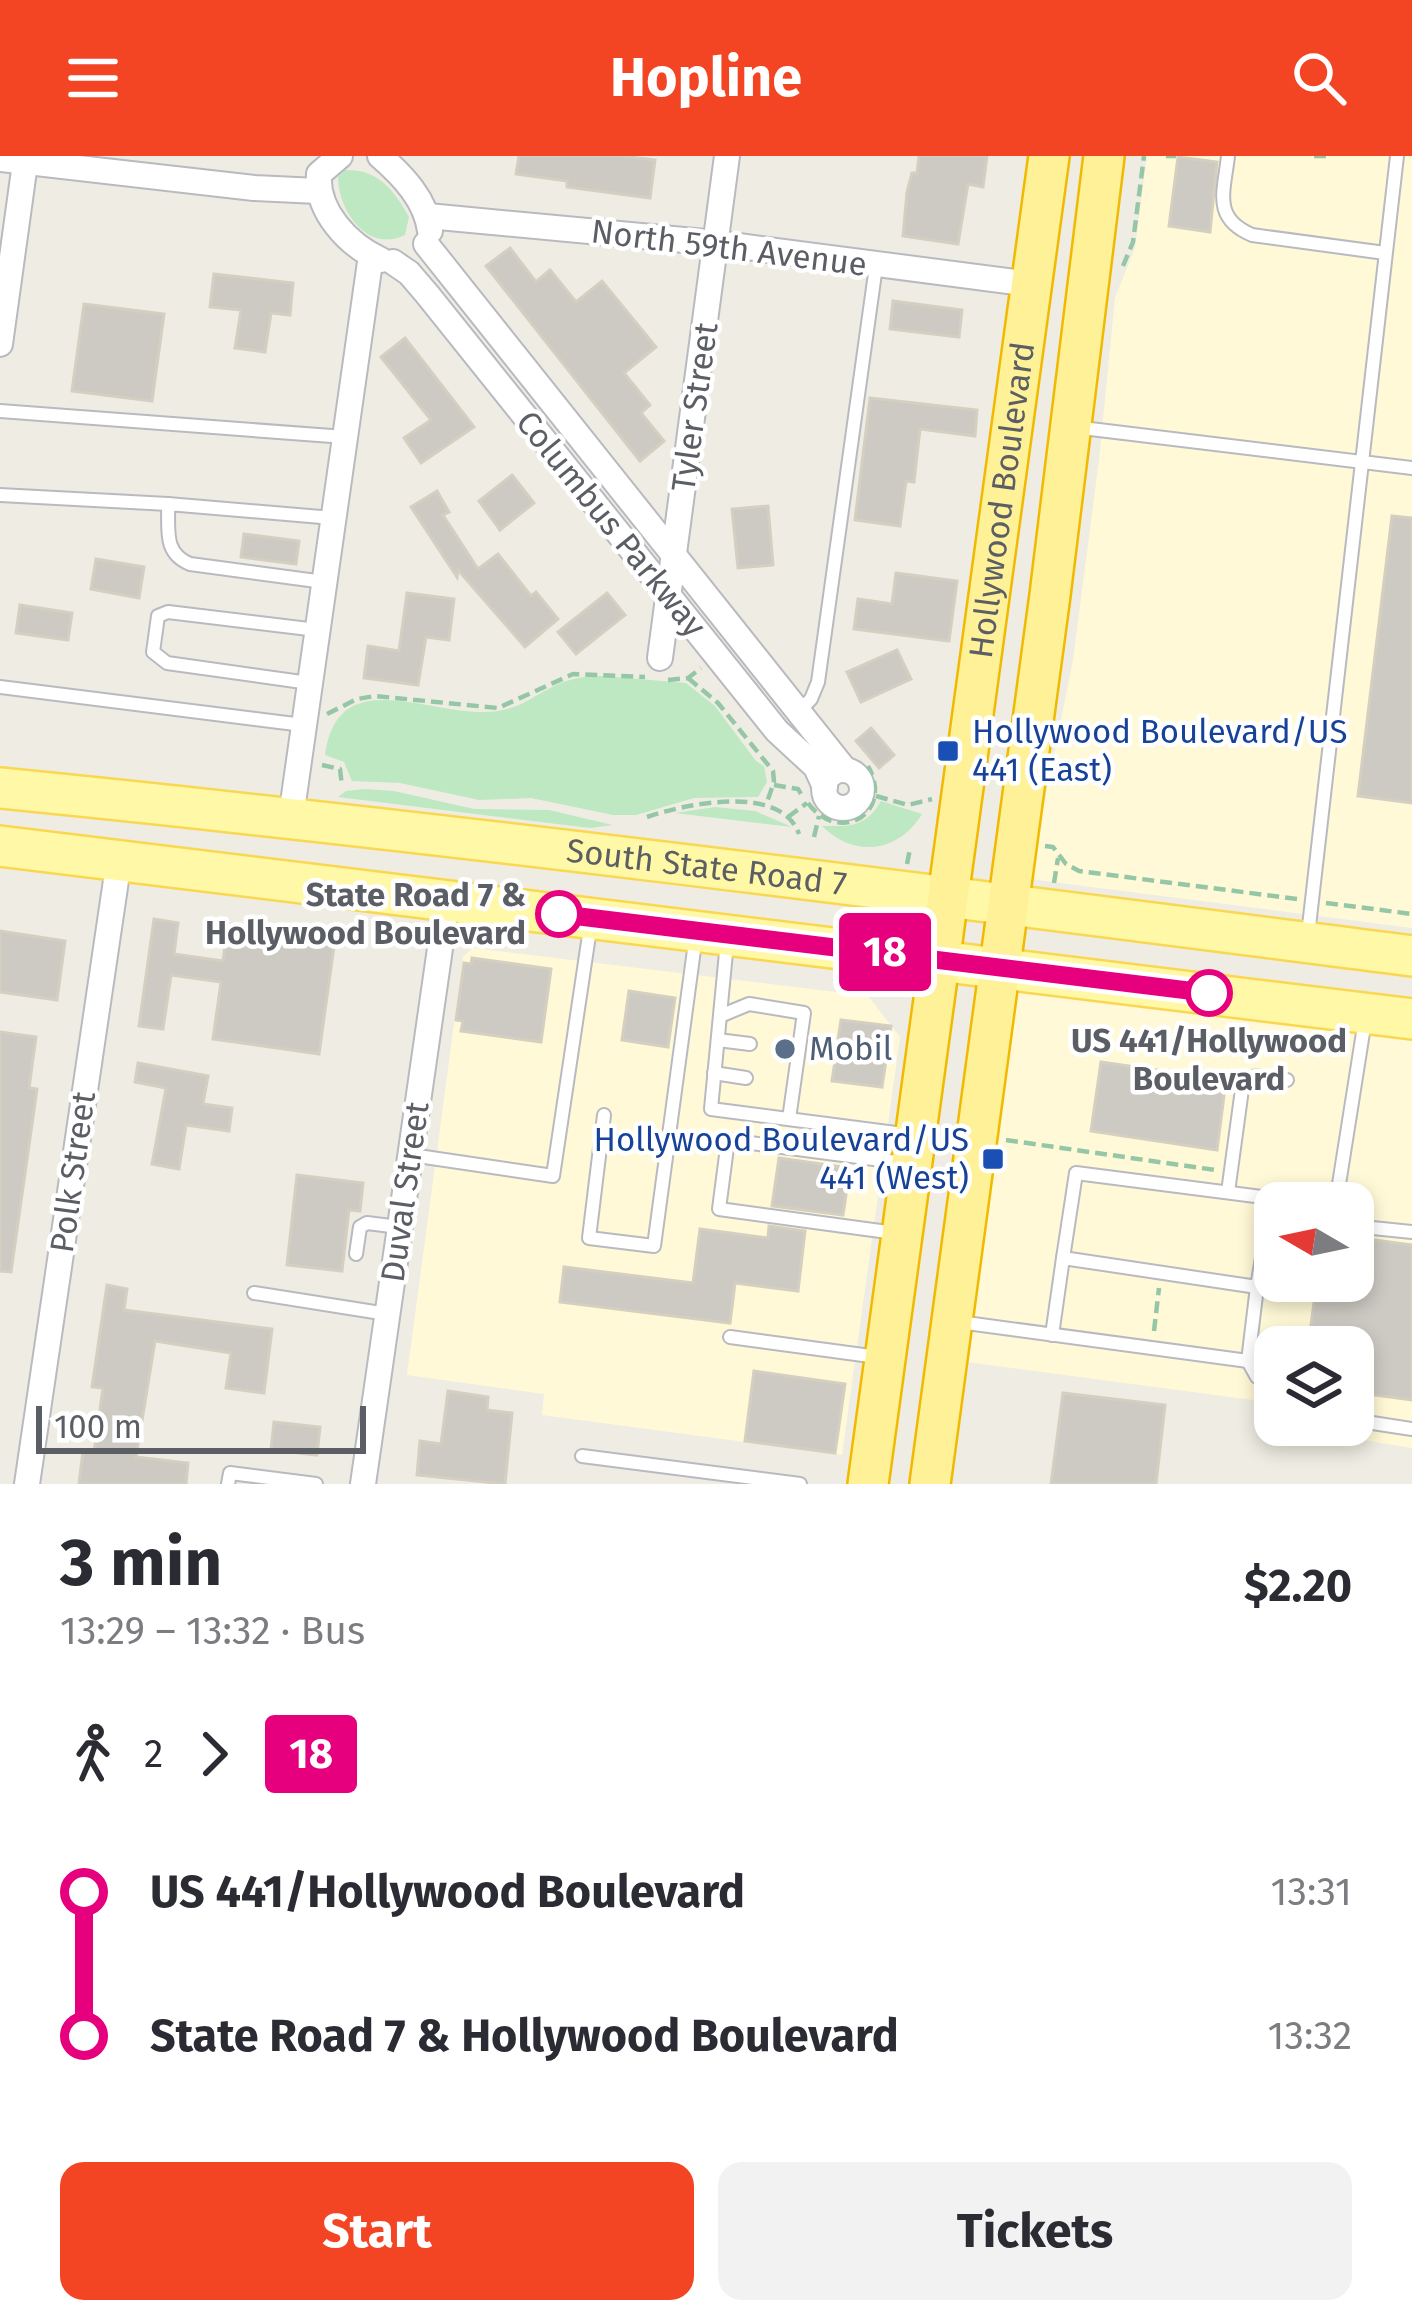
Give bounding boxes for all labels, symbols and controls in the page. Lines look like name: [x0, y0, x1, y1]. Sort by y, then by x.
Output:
icon: menu: [60, 45, 126, 111]
icon: search: [1286, 45, 1352, 111]
text: Hopline: [610, 46, 802, 110]
street label: North 59th Avenue: [589, 211, 869, 285]
street label: Tyler Street: [663, 320, 727, 494]
street label: Hollywood Boulevard: [961, 339, 1043, 661]
street label: Columbus Parkway: [508, 403, 714, 645]
place label: Hollywood Boulevard/US 441 (East): [972, 712, 1347, 790]
marker: Hollywood Boulevard/US 441 (East): [935, 738, 961, 764]
street label: South State Road 7: [564, 830, 849, 904]
place label: State Road 7 & Hollywood Boulevard: [205, 875, 526, 953]
marker: State Road 7 & Hollywood Boulevard: [537, 892, 581, 936]
line badge: 18: [831, 913, 939, 991]
text: 18: [863, 927, 907, 977]
marker: US 441/Hollywood Boulevard: [1187, 971, 1231, 1015]
place label: US 441/Hollywood Boulevard: [1071, 1021, 1347, 1099]
place label: Mobil: [809, 1029, 893, 1069]
marker: Mobil: [772, 1036, 798, 1062]
street label: Polk Street: [42, 1089, 104, 1255]
street label: Duval Street: [373, 1099, 437, 1285]
place label: Hollywood Boulevard/US 441 (West): [594, 1120, 969, 1198]
marker: Hollywood Boulevard/US 441 (West): [980, 1146, 1006, 1172]
north arrow: [1254, 1182, 1374, 1302]
map controls: [1254, 1182, 1374, 1446]
button: layers: [1254, 1326, 1374, 1446]
scale bar: [36, 1400, 366, 1453]
text: 100 m: [54, 1407, 142, 1447]
text: 3 min: [60, 1523, 222, 1602]
text: $2.20: [1244, 1559, 1352, 1613]
text: 13:29 – 13:32 · Bus: [60, 1608, 365, 1654]
icon: walk: [60, 1721, 126, 1787]
icon: forward: [181, 1721, 247, 1787]
text: 18: [289, 1729, 333, 1779]
text: 2: [144, 1731, 163, 1777]
text: US 441/Hollywood Boulevard: [150, 1865, 745, 1919]
text: 13:31: [1271, 1869, 1352, 1915]
text: State Road 7 & Hollywood Boulevard: [150, 2009, 899, 2063]
text: 13:32: [1268, 2013, 1352, 2059]
button: Start: [60, 2162, 694, 2300]
button: Tickets: [718, 2162, 1352, 2300]

